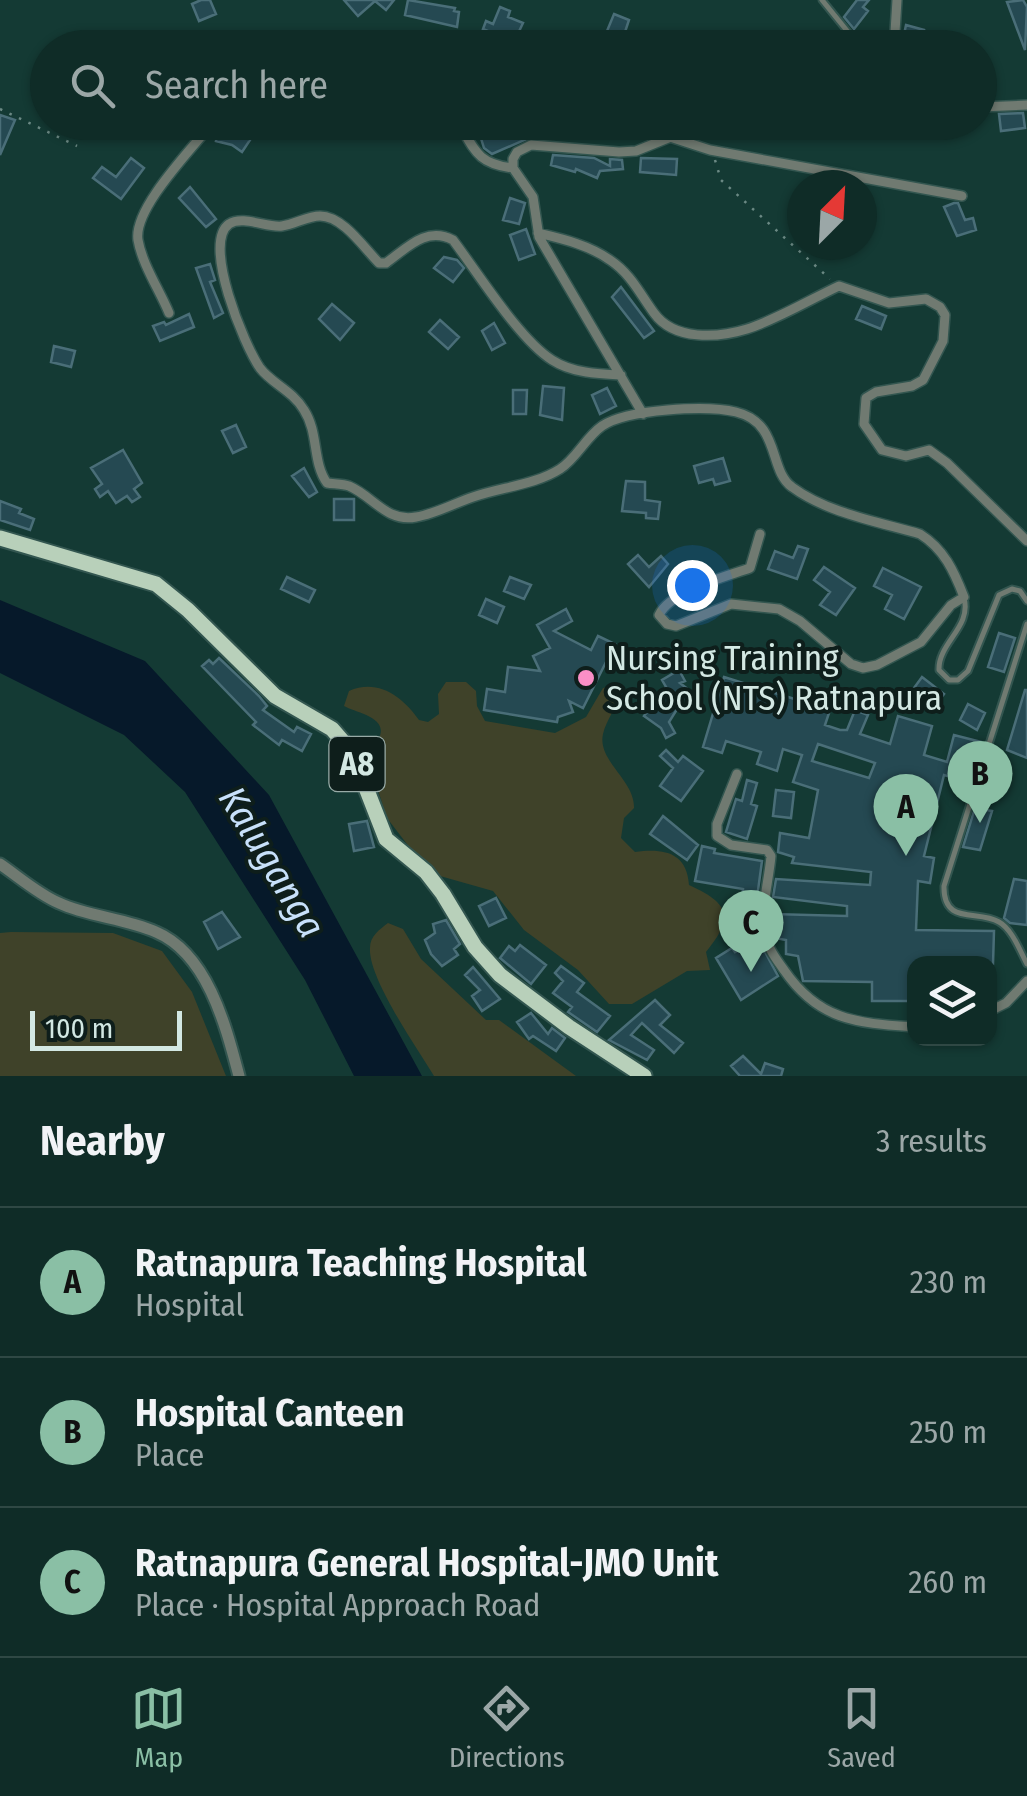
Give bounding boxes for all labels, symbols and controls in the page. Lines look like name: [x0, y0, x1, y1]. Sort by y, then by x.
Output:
search box: [30, 30, 997, 140]
icon: search: [65, 58, 120, 113]
text: Search here: [145, 62, 328, 108]
north arrow: [787, 170, 877, 260]
your location: [667, 560, 718, 611]
place label: Nursing Training School (NTS) Ratnapura: [606, 637, 942, 719]
marker: Nursing Training School (NTS) Ratnapura: [575, 667, 597, 689]
road number: A8: [330, 737, 384, 791]
pin: B: [948, 740, 1012, 823]
pin: A: [874, 774, 938, 856]
water label: Kaluganga: [209, 778, 335, 946]
pin: C: [718, 890, 784, 972]
map controls: [907, 956, 997, 1046]
button: layers: [907, 956, 997, 1046]
scale bar: [30, 1006, 182, 1050]
text: 100 m: [45, 1012, 113, 1045]
text: Nearby: [40, 1116, 165, 1166]
text: 3 results: [876, 1122, 987, 1160]
text: Ratnapura Teaching Hospital: [135, 1240, 587, 1286]
text: A: [64, 1263, 81, 1301]
text: 230 m: [910, 1263, 987, 1301]
text: Hospital: [135, 1286, 244, 1324]
text: Hospital Canteen: [135, 1390, 405, 1436]
text: B: [64, 1413, 81, 1451]
text: 250 m: [909, 1413, 987, 1451]
text: Place: [135, 1436, 204, 1474]
text: Ratnapura General Hospital-JMO Unit: [135, 1540, 718, 1586]
text: C: [64, 1563, 81, 1601]
text: 260 m: [908, 1563, 987, 1601]
text: Place · Hospital Approach Road: [135, 1586, 540, 1624]
tab: Map: [131, 1681, 186, 1774]
tab: Directions: [449, 1681, 565, 1774]
tab: Saved: [827, 1681, 896, 1774]

